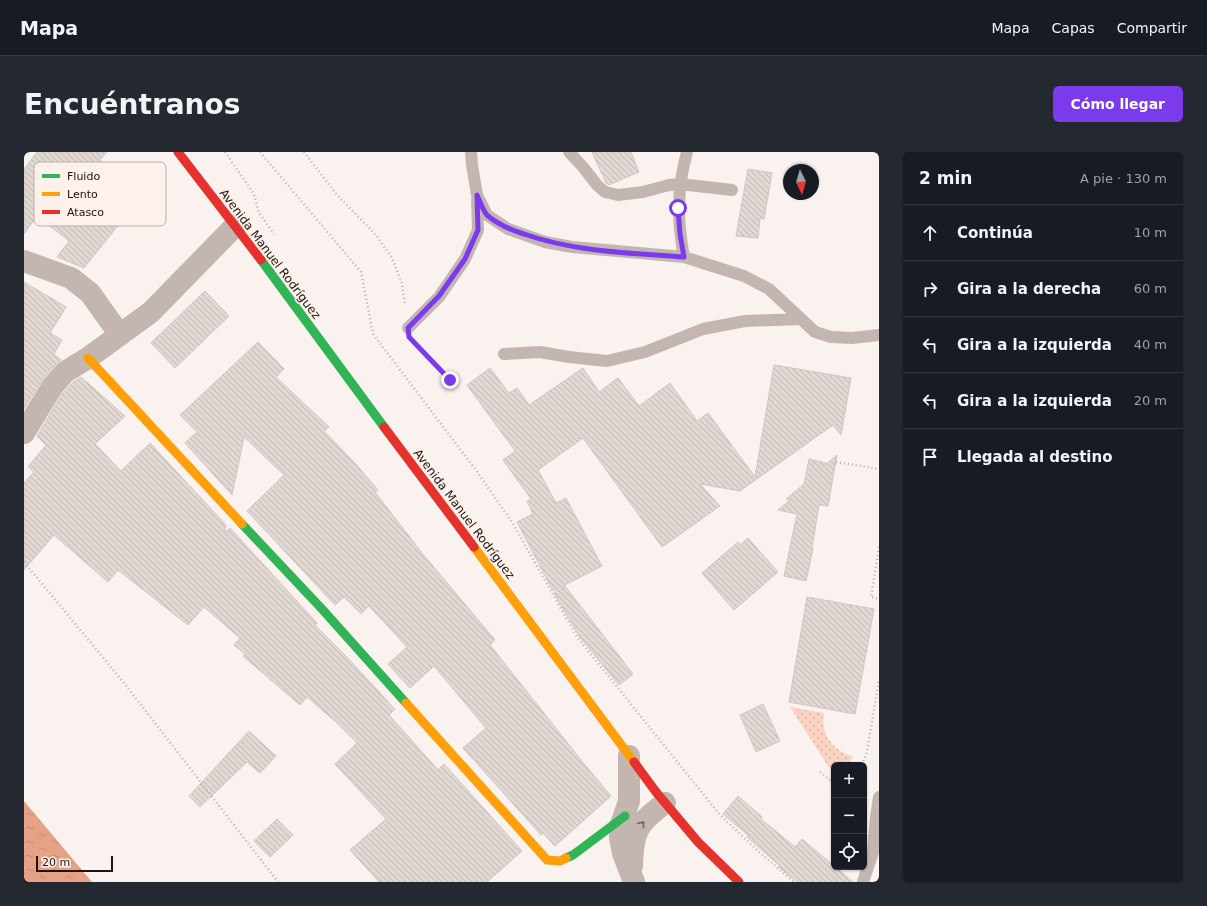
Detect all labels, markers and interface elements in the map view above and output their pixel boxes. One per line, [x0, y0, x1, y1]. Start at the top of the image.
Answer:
text: Mapa [20, 17, 78, 39]
text: Mapa [991, 20, 1030, 36]
text: Capas [1052, 20, 1095, 36]
text: Compartir [1117, 20, 1187, 36]
button: Cómo llegar [1053, 86, 1183, 122]
text: Encuéntranos [24, 88, 240, 121]
legend [34, 162, 166, 226]
north arrow [783, 164, 819, 200]
text: 2 min [919, 168, 972, 188]
text: Fluido [67, 170, 100, 183]
text: A pie · 130 m [1080, 171, 1167, 186]
street label: Avenida Manuel Rodríguez [217, 186, 323, 322]
text: Lento [67, 188, 98, 201]
route start [669, 199, 687, 217]
text: Atasco [67, 206, 104, 219]
icon: ahead [919, 222, 941, 244]
text: Continúa [957, 224, 1033, 242]
text: 10 m [1134, 225, 1167, 240]
icon: right [919, 278, 941, 300]
text: Gira a la derecha [957, 280, 1101, 298]
text: 60 m [1134, 281, 1167, 296]
icon: left [919, 334, 941, 356]
text: Gira a la izquierda [957, 336, 1112, 354]
text: 40 m [1134, 337, 1167, 352]
route end [441, 371, 459, 389]
icon: left [919, 390, 941, 412]
text: Gira a la izquierda [957, 392, 1112, 410]
text: 20 m [1134, 393, 1167, 408]
street label: Avenida Manuel Rodríguez [411, 446, 517, 582]
icon: arrive [919, 446, 941, 468]
text: Llegada al destino [957, 448, 1112, 466]
map controls [831, 762, 867, 870]
button: + [831, 762, 867, 798]
button: − [831, 798, 867, 834]
one-way arrow [637, 821, 644, 829]
button: locate [831, 834, 867, 870]
scale bar [36, 854, 113, 873]
text: 20 m [42, 856, 70, 869]

